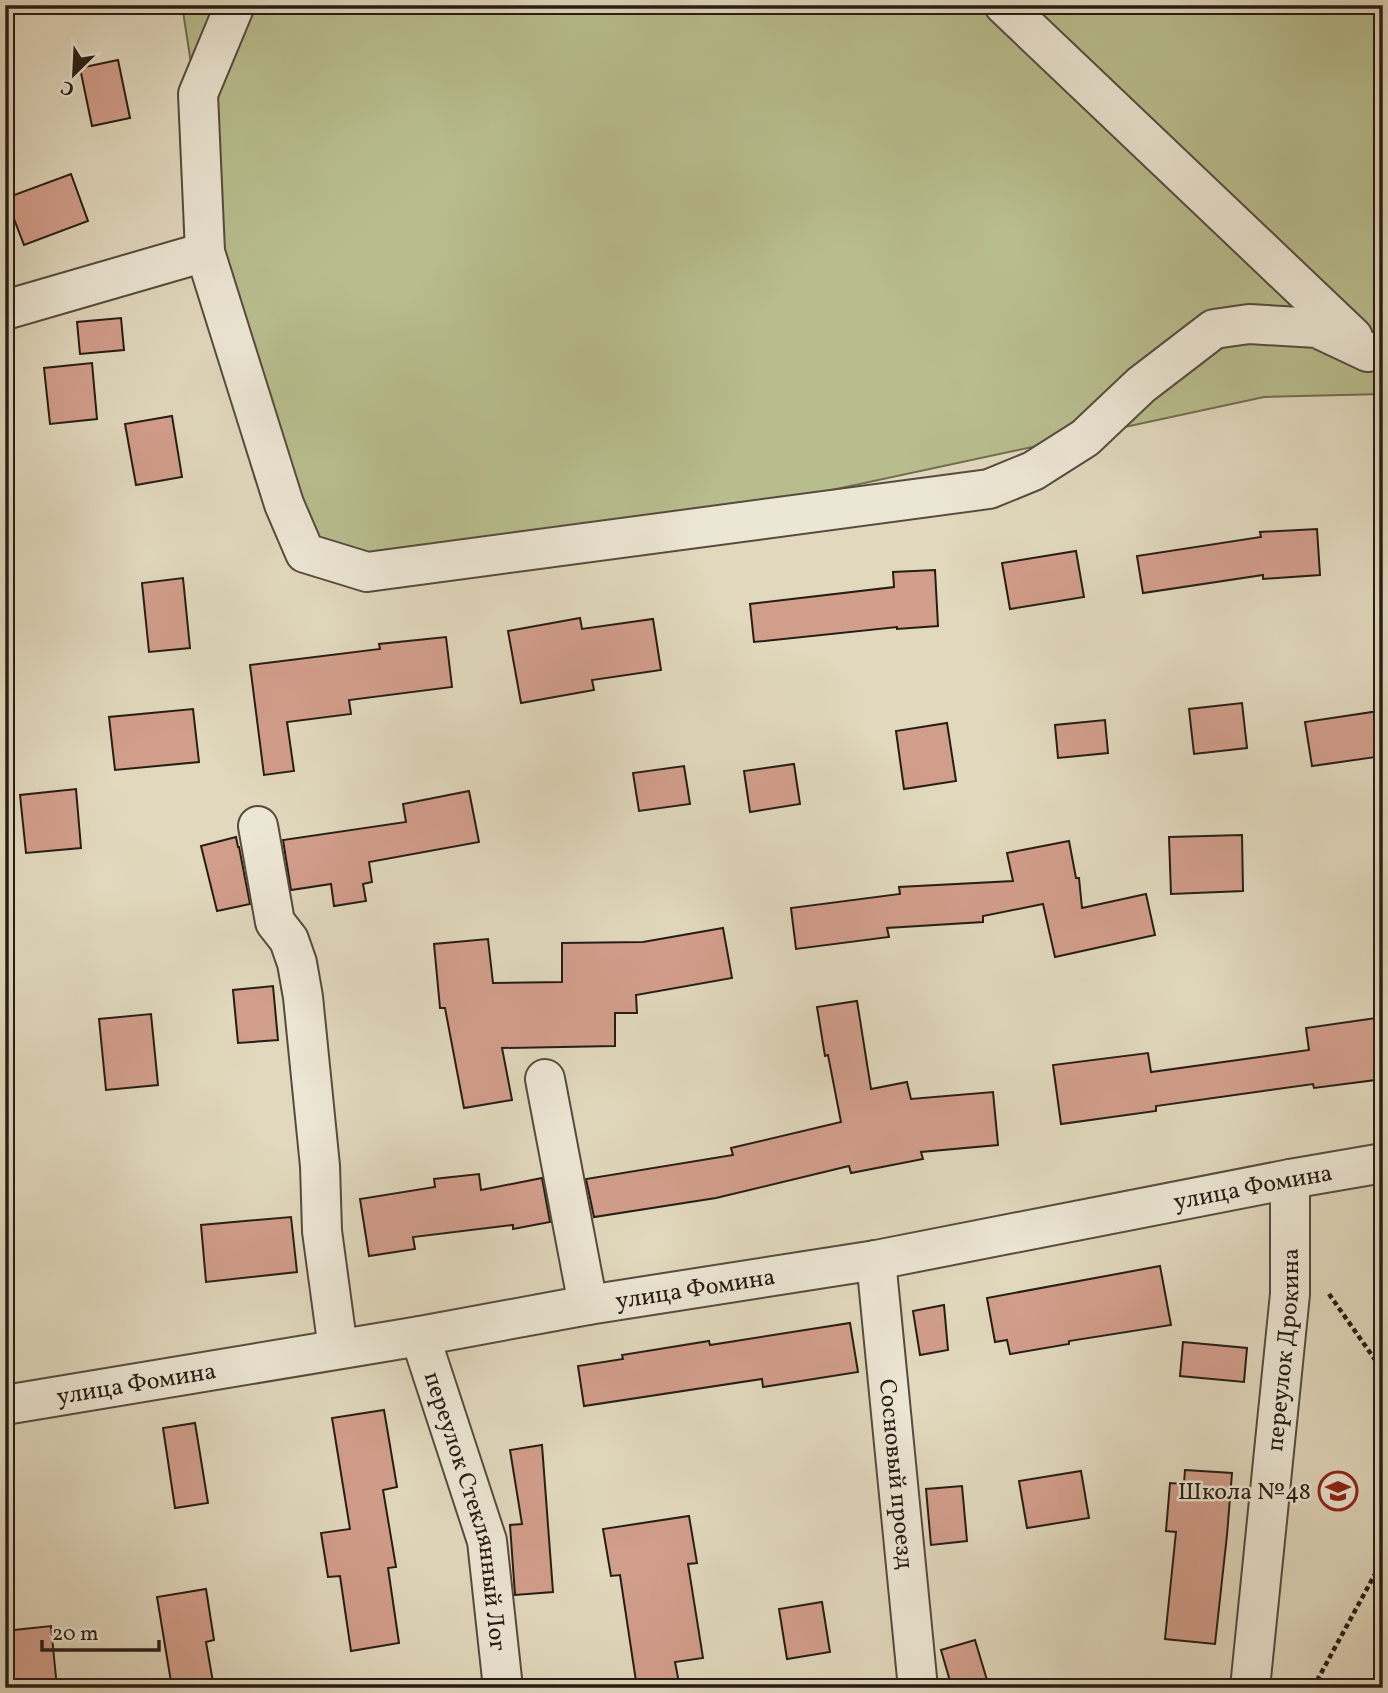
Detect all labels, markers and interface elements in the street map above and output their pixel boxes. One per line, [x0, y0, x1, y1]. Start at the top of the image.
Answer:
north arrow [38, 38, 108, 108]
text: С [57, 73, 79, 102]
street label: улица Фомина [1171, 1157, 1335, 1220]
street label: переулок Дрокина [1259, 1248, 1309, 1453]
street label: улица Фомина [613, 1261, 778, 1319]
street label: улица Фомина [54, 1355, 219, 1415]
street label: переулок Стеклянный Лог [414, 1368, 514, 1653]
street label: Сосновый проезд [869, 1377, 921, 1571]
school or university icon: Школа №48 [1317, 1470, 1359, 1512]
place label: Школа №48 [1178, 1476, 1311, 1510]
scale bar [42, 1609, 159, 1653]
text: 20 m [52, 1620, 98, 1649]

